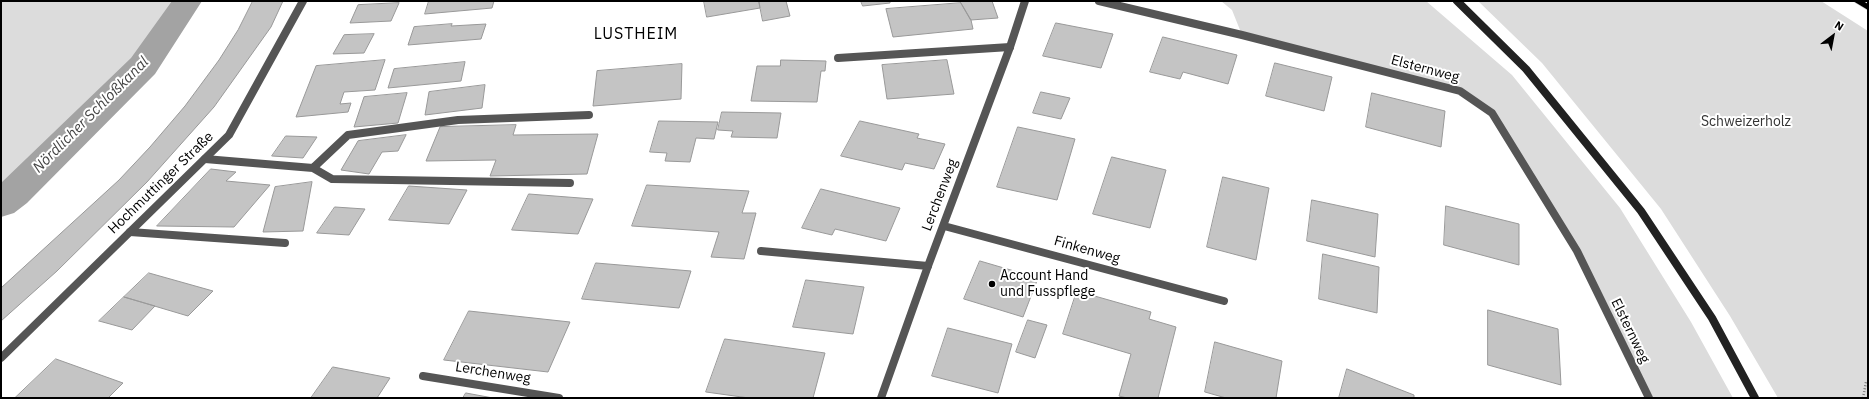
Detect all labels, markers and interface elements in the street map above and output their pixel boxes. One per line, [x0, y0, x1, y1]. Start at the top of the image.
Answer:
north arrow [1813, 16, 1853, 56]
text: N [1832, 18, 1846, 34]
district label: LUSTHEIM [594, 24, 678, 44]
street label: Elsternweg [1389, 52, 1461, 86]
water label: Nördlicher Schloßkanal [29, 53, 153, 177]
park label: Schweizerholz [1701, 114, 1791, 130]
street label: Hochmuttinger Straße [105, 128, 217, 238]
street label: Lerchenweg [919, 157, 961, 233]
street label: Finkenweg [1052, 233, 1122, 267]
place label: Account Hand und Fusspflege [1000, 268, 1095, 300]
marker: Account Hand und Fusspflege [987, 279, 997, 289]
street label: Elsternweg [1607, 296, 1653, 366]
street label: Lerchenweg [454, 359, 532, 387]

